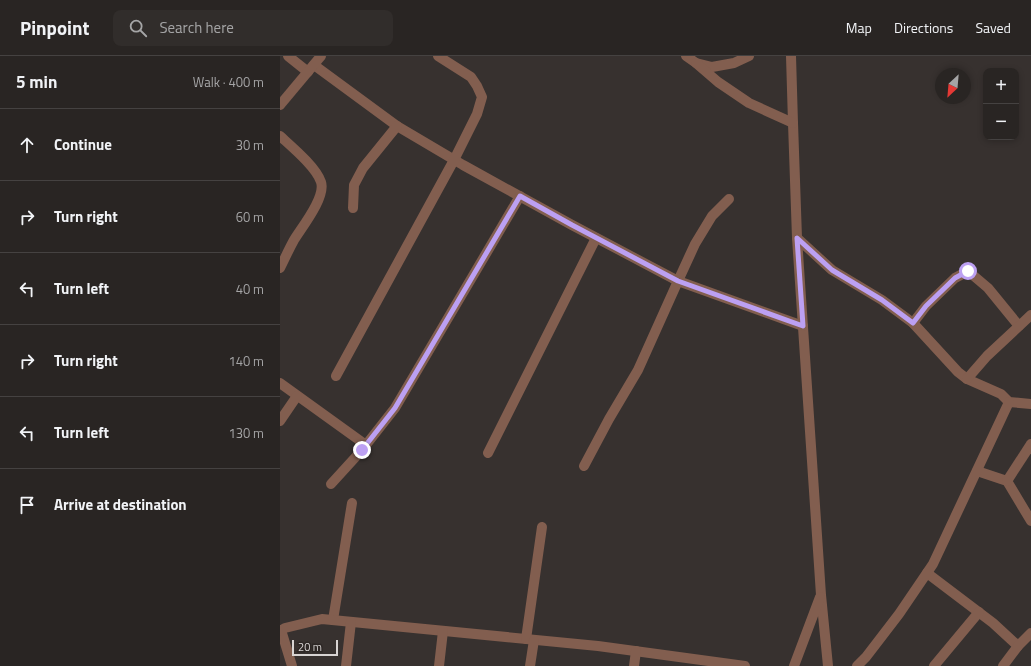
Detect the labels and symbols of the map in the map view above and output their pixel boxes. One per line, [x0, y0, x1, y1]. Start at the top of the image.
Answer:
north arrow [935, 68, 971, 104]
route start [959, 262, 977, 280]
route end [353, 441, 371, 459]
scale bar [292, 638, 338, 657]

